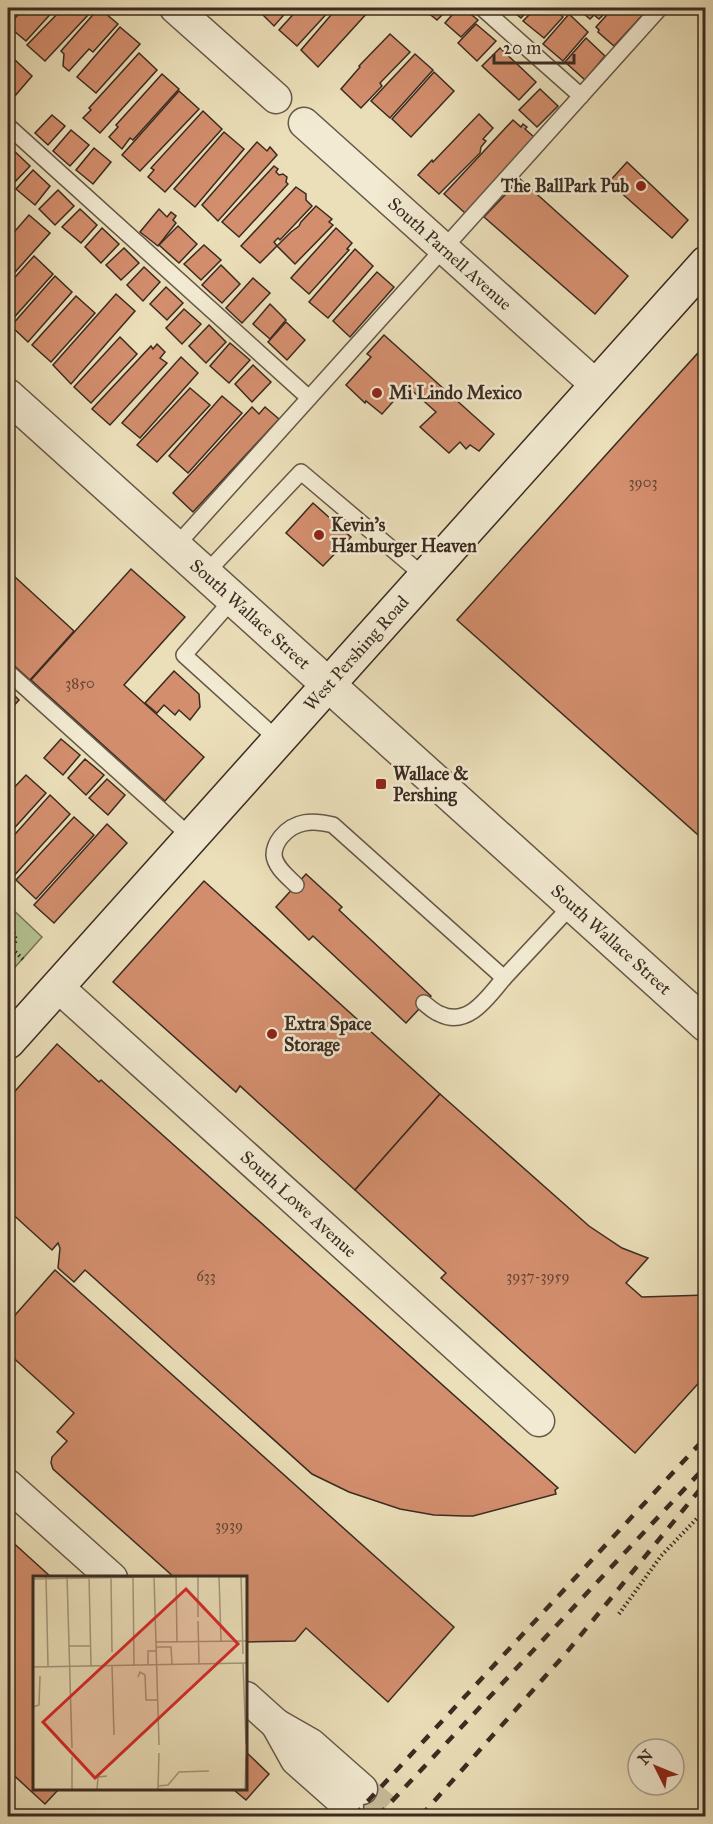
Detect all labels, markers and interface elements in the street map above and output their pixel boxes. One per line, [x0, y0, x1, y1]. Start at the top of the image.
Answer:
scale bar [494, 27, 574, 65]
text: 20 m [503, 37, 541, 59]
place label: The BallPark Pub [500, 175, 629, 197]
marker: The BallPark Pub [634, 179, 648, 193]
street label: South Parnell Avenue [383, 193, 516, 315]
place label: Mi Lindo Mexico [389, 382, 522, 404]
marker: Mi Lindo Mexico [370, 386, 384, 400]
house number: 3903 [629, 473, 657, 491]
place label: Kevin's Hamburger Heaven [331, 514, 477, 558]
marker: Kevin's Hamburger Heaven [312, 528, 326, 542]
street label: South Wallace Street [185, 554, 315, 674]
street label: West Pershing Road [299, 591, 414, 715]
house number: 3850 [65, 674, 95, 692]
place label: Wallace & Pershing [393, 763, 468, 807]
marker: Wallace & Pershing [374, 777, 388, 791]
street label: South Wallace Street [547, 880, 676, 1000]
place label: Extra Space Storage [284, 1013, 372, 1057]
marker: Extra Space Storage [265, 1027, 279, 1041]
street label: South Lowe Avenue [236, 1146, 361, 1262]
house number: 633 [196, 1267, 216, 1285]
house number: 3937-3959 [506, 1267, 570, 1285]
house number: 3939 [215, 1516, 243, 1534]
inset map [33, 1576, 248, 1791]
north arrow [626, 1737, 686, 1797]
text: N [634, 1745, 657, 1769]

